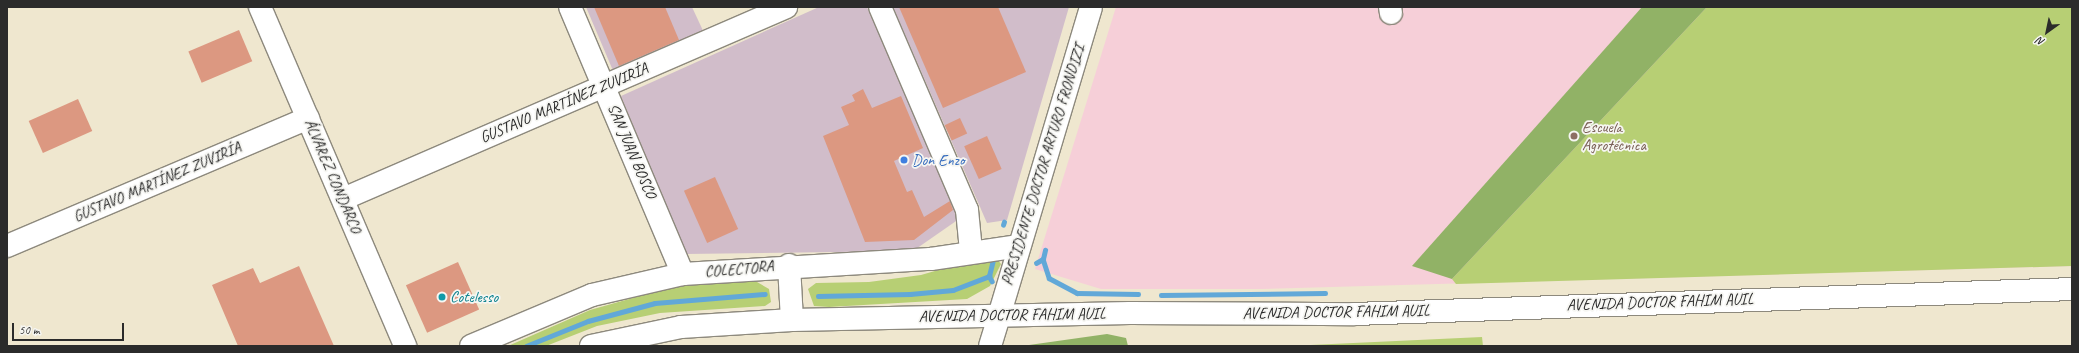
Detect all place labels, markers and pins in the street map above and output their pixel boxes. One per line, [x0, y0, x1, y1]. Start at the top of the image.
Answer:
place label: Escuela Agrotécnica [1582, 117, 1646, 155]
marker: Escuela Agrotécnica [1569, 131, 1579, 141]
place label: Don Enzo [912, 150, 964, 170]
marker: Don Enzo [899, 155, 909, 165]
place label: Cotelesso [450, 287, 498, 307]
marker: Cotelesso [437, 292, 447, 302]

